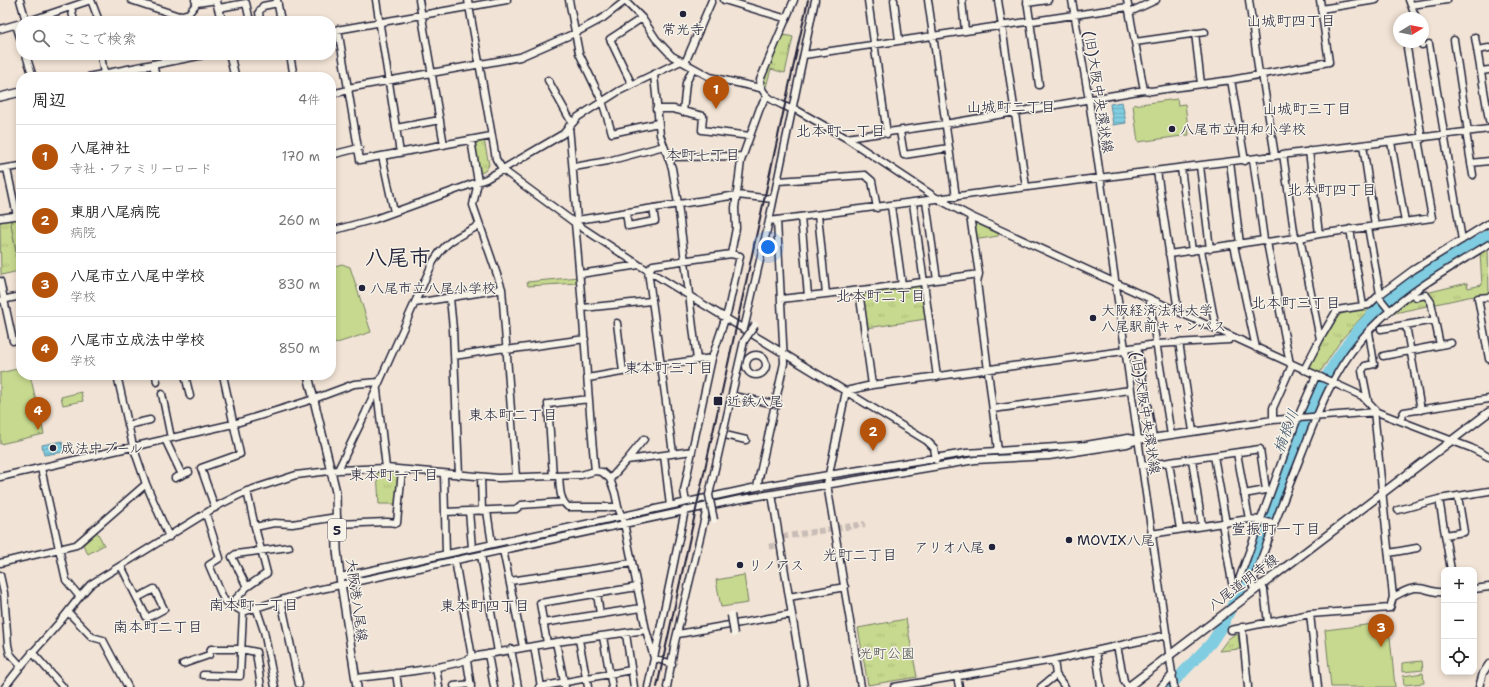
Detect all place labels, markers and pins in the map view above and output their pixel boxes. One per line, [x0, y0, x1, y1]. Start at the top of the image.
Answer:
marker: 常光寺 [678, 9, 688, 19]
place label: 常光寺 [662, 20, 704, 38]
pin: 1 [703, 76, 729, 109]
place label: 八尾市立用和小学校 [1180, 120, 1306, 138]
marker: 八尾市立用和小学校 [1167, 124, 1177, 134]
place label: 八尾市立八尾小学校 [370, 279, 496, 297]
marker: 八尾市立八尾小学校 [357, 283, 367, 293]
place label: 大阪経済法科大学 八尾駅前キャンパス [1101, 301, 1226, 335]
marker: 大阪経済法科大学 八尾駅前キャンパス [1088, 313, 1098, 323]
place label: 近鉄八尾 [727, 392, 783, 410]
marker: 近鉄八尾 [712, 395, 724, 407]
pin: 4 [25, 397, 51, 430]
pin: 2 [860, 418, 886, 451]
place label: 成法中プール [61, 439, 143, 457]
marker: 成法中プール [48, 443, 58, 453]
place label: MOVIX八尾 [1077, 531, 1155, 549]
marker: MOVIX八尾 [1064, 535, 1074, 545]
place label: アリオ八尾 [914, 538, 984, 556]
marker: アリオ八尾 [987, 542, 997, 552]
place label: リノアス [748, 556, 804, 574]
marker: リノアス [735, 560, 745, 570]
pin: 3 [1368, 614, 1394, 647]

